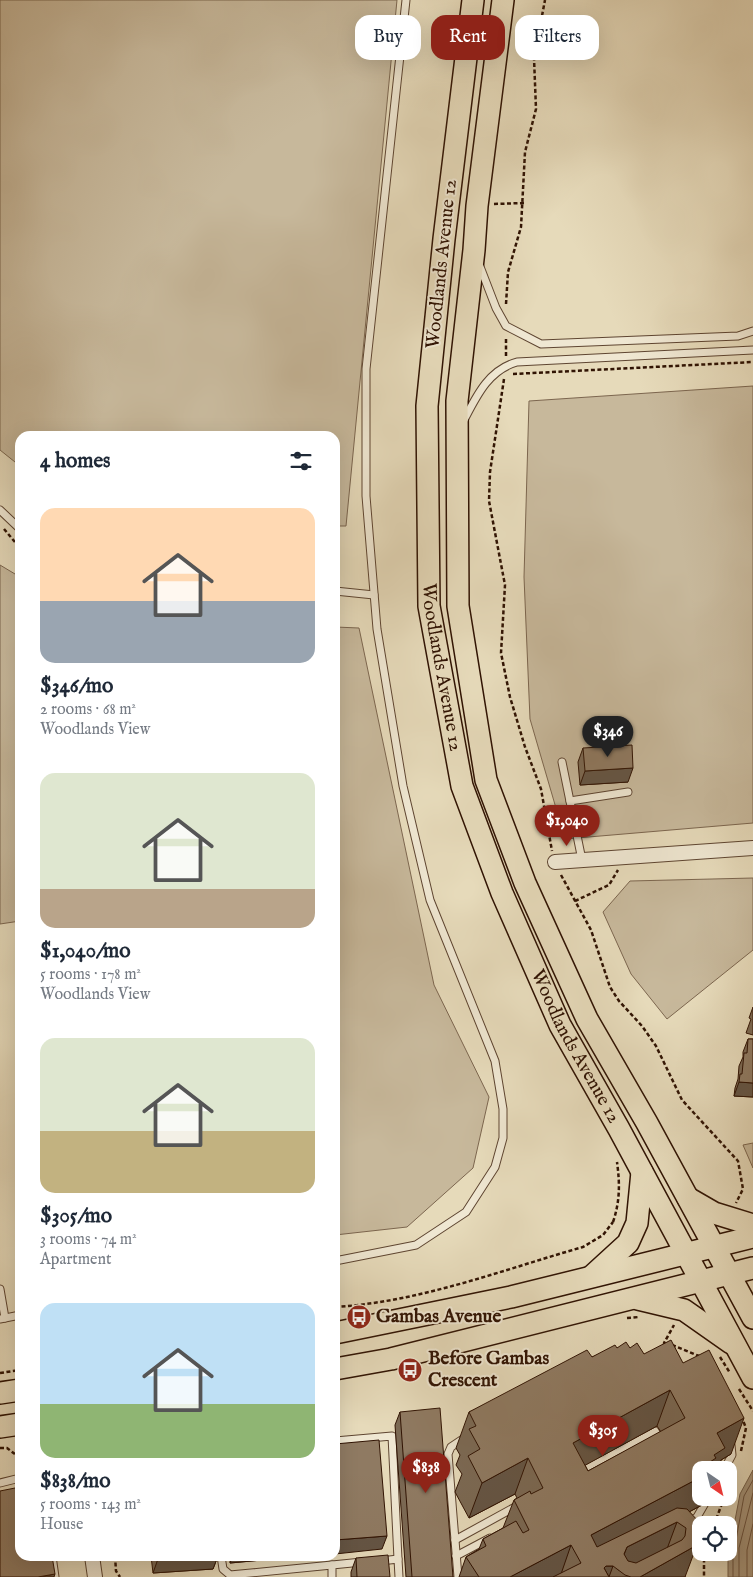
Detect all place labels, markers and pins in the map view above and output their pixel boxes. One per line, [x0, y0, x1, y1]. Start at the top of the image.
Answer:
pin: $346 [578, 716, 638, 758]
pin: $1,040 [526, 804, 608, 847]
bus stop icon: Gambas Avenue [346, 1304, 372, 1330]
place label: Gambas Avenue [376, 1305, 501, 1329]
place label: Before Gambas Crescent [428, 1347, 549, 1393]
bus stop icon: Before Gambas Crescent [397, 1357, 423, 1383]
pin: $305 [573, 1414, 633, 1457]
pin: $838 [396, 1452, 456, 1494]

